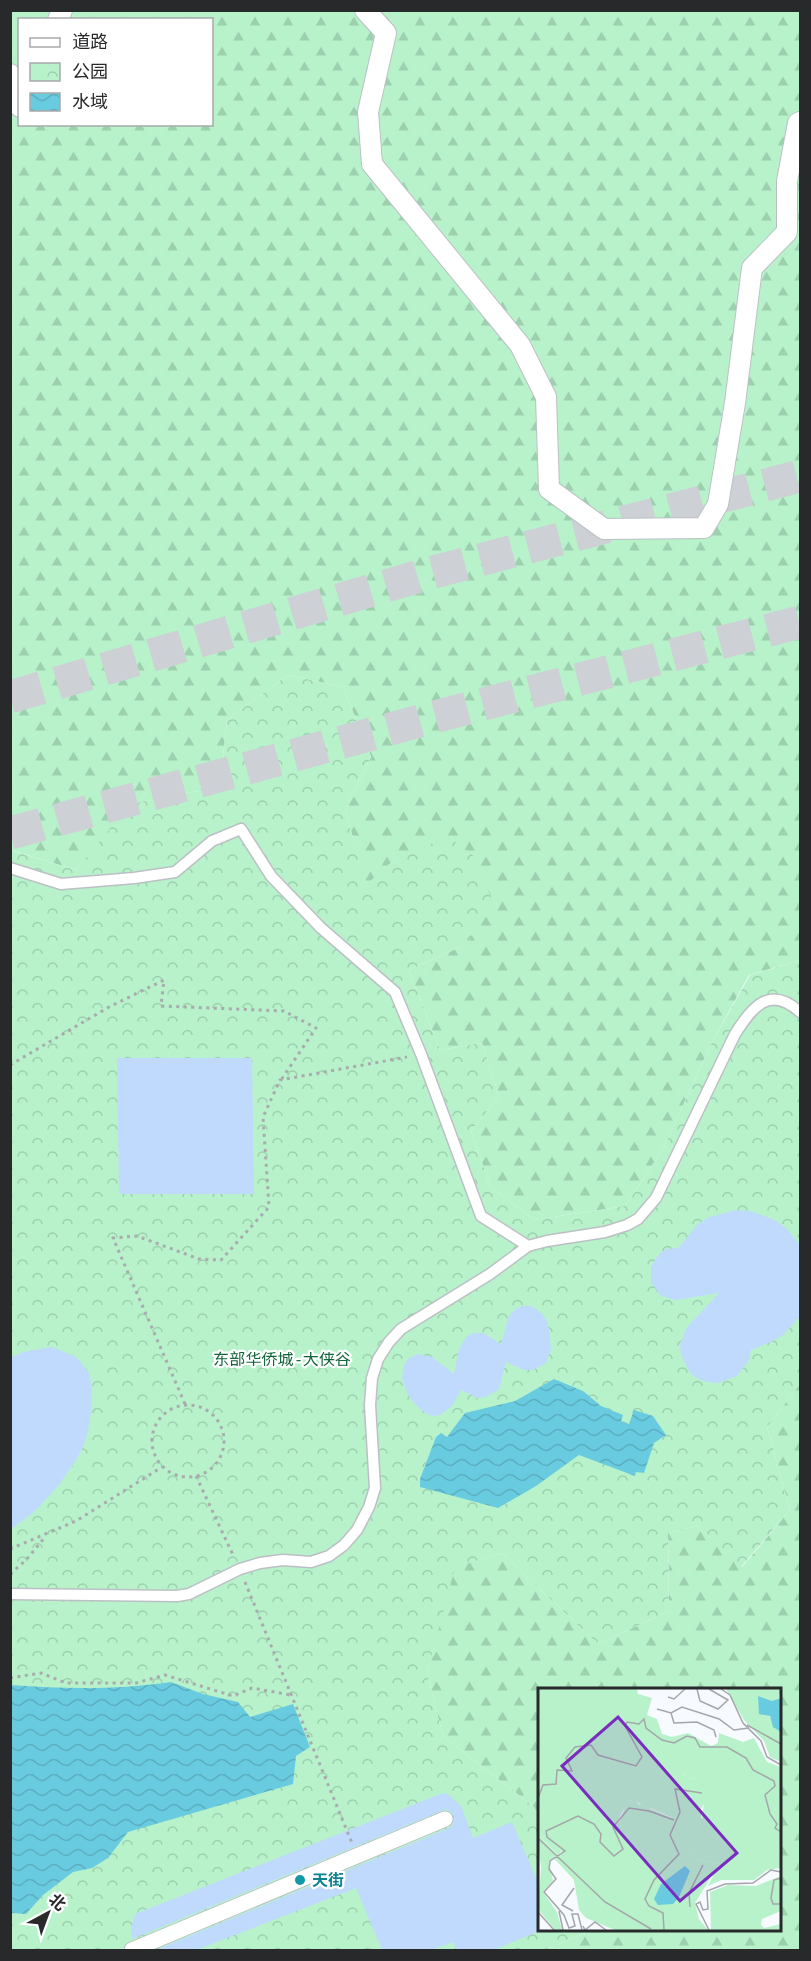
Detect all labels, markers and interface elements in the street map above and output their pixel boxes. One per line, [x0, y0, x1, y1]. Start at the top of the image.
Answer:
legend [18, 18, 213, 126]
text: 道路 [72, 31, 108, 52]
text: 公园 [72, 61, 108, 82]
text: 水域 [72, 91, 108, 112]
park label: 东部华侨城 - 大侠谷 [213, 1350, 351, 1369]
inset map [538, 1688, 781, 1931]
place label: 天街 [312, 1871, 344, 1890]
marker: 天街 [293, 1873, 307, 1887]
north arrow [18, 1883, 78, 1943]
text: 北 [45, 1890, 70, 1914]

